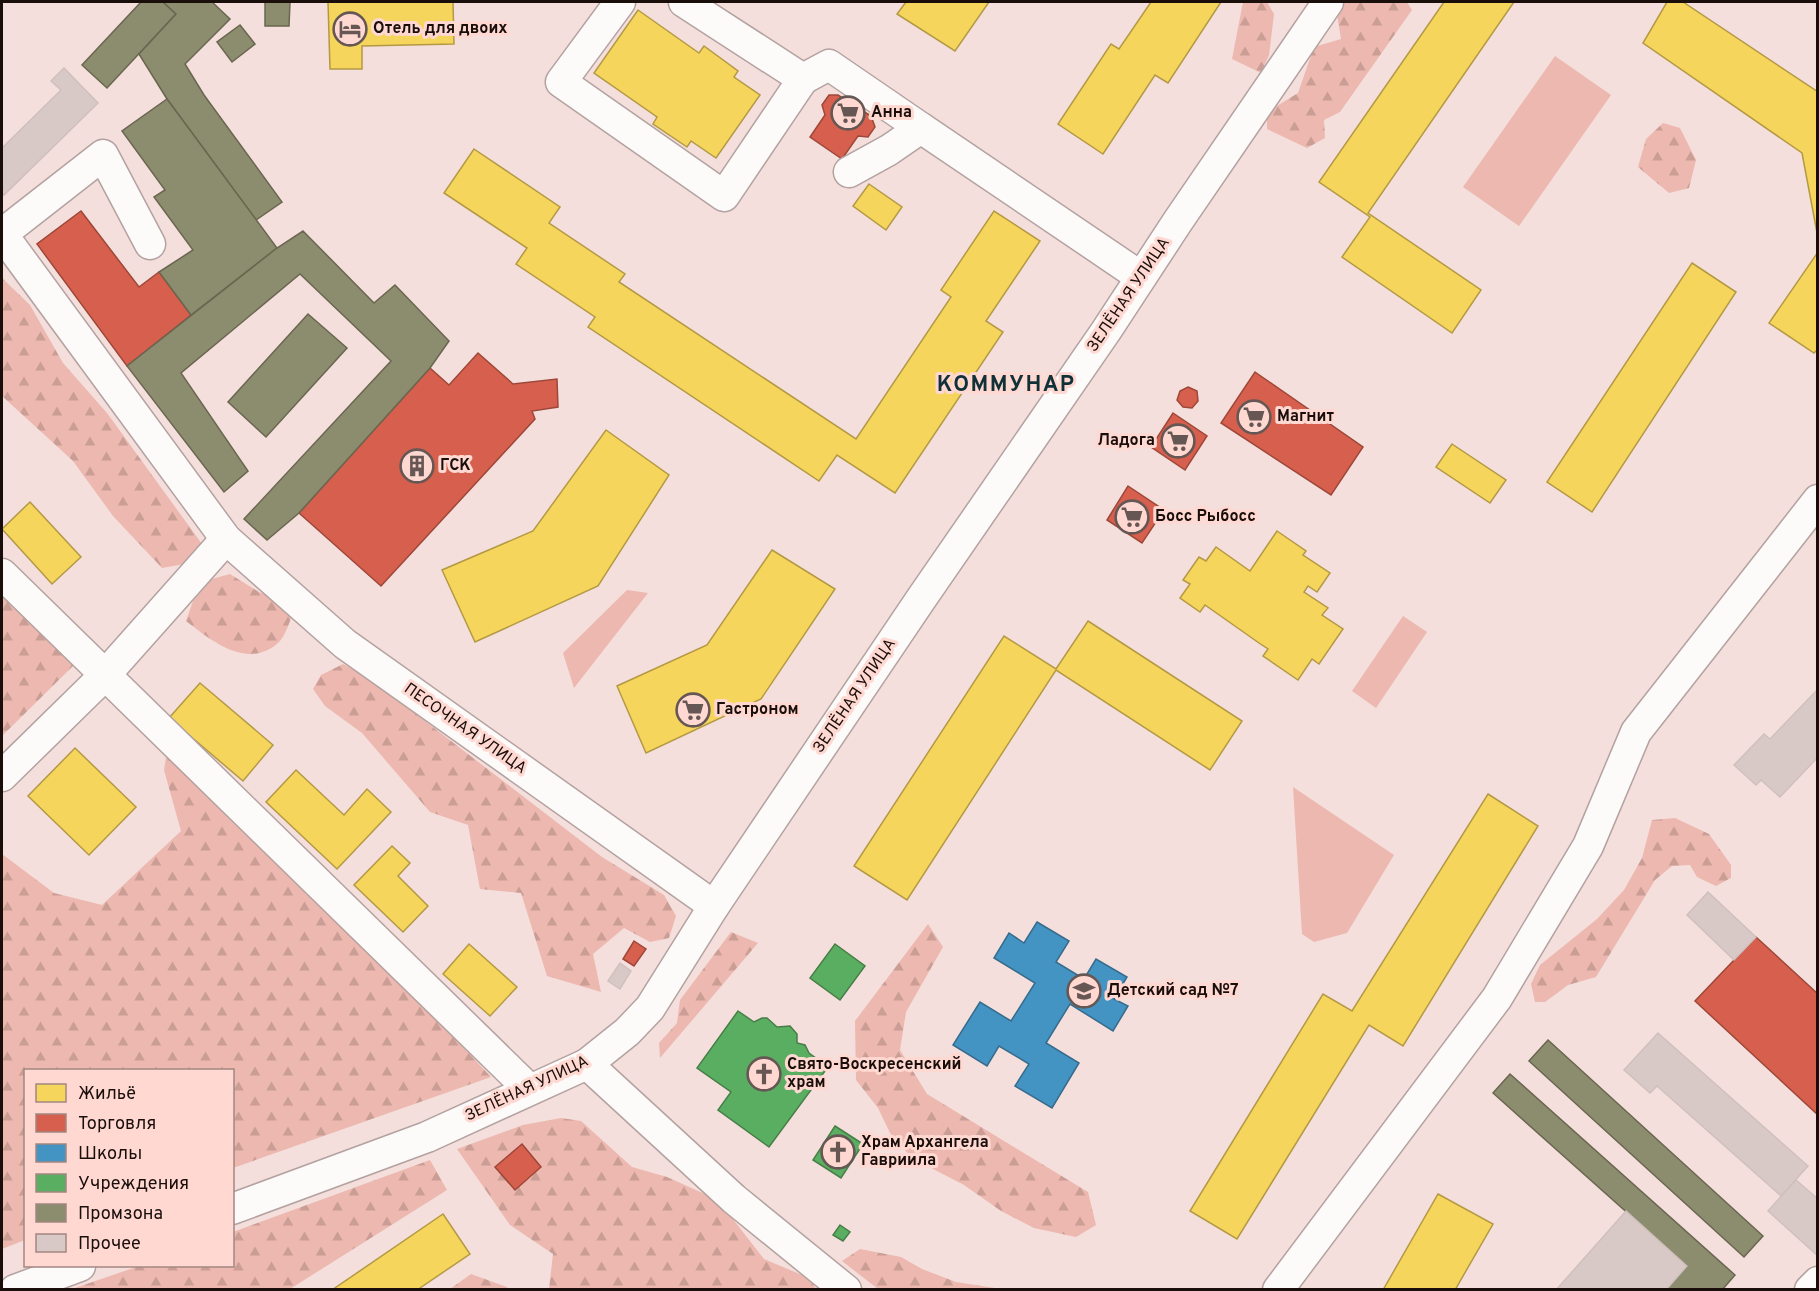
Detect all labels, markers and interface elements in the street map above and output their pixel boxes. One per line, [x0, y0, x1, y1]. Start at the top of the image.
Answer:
hotel icon: Отель для двоих [332, 11, 368, 47]
place label: Отель для двоих [373, 19, 508, 39]
supermarket icon: Анна [830, 95, 866, 131]
place label: Анна [871, 103, 912, 123]
street label: ЗЕЛЁНАЯ УЛИЦА [1082, 233, 1175, 356]
district label: КОММУНАР [937, 372, 1075, 399]
supermarket icon: Магнит [1236, 399, 1272, 435]
place label: Магнит [1277, 407, 1334, 427]
supermarket icon: Ладога [1160, 423, 1196, 459]
place label: Ладога [1097, 431, 1155, 451]
building icon: ГСК [399, 448, 435, 484]
place label: ГСК [440, 456, 471, 476]
supermarket icon: Босс Рыбосс [1114, 499, 1150, 535]
place label: Босс Рыбосс [1155, 507, 1256, 527]
street label: ЗЕЛЁНАЯ УЛИЦА [808, 634, 901, 757]
street label: ПЕСОЧНАЯ УЛИЦА [400, 679, 530, 779]
supermarket icon: Гастроном [675, 692, 711, 728]
place label: Гастроном [716, 700, 799, 720]
school or university icon: Детский сад №7 [1066, 973, 1102, 1009]
place label: Детский сад №7 [1107, 981, 1239, 1001]
street label: ЗЕЛЁНАЯ УЛИЦА [461, 1050, 592, 1126]
place label: Свято-Воскресенский храм [787, 1055, 962, 1093]
church icon: Свято-Воскресенский храм [746, 1056, 782, 1092]
legend [24, 1069, 234, 1267]
text: Жильё [78, 1083, 136, 1106]
text: Торговля [78, 1113, 156, 1136]
place label: Храм Архангела Гавриила [861, 1133, 989, 1171]
church icon: Храм Архангела Гавриила [820, 1134, 856, 1170]
text: Школы [78, 1143, 142, 1166]
text: Учреждения [78, 1173, 189, 1196]
text: Промзона [78, 1203, 163, 1226]
text: Прочее [78, 1233, 141, 1256]

